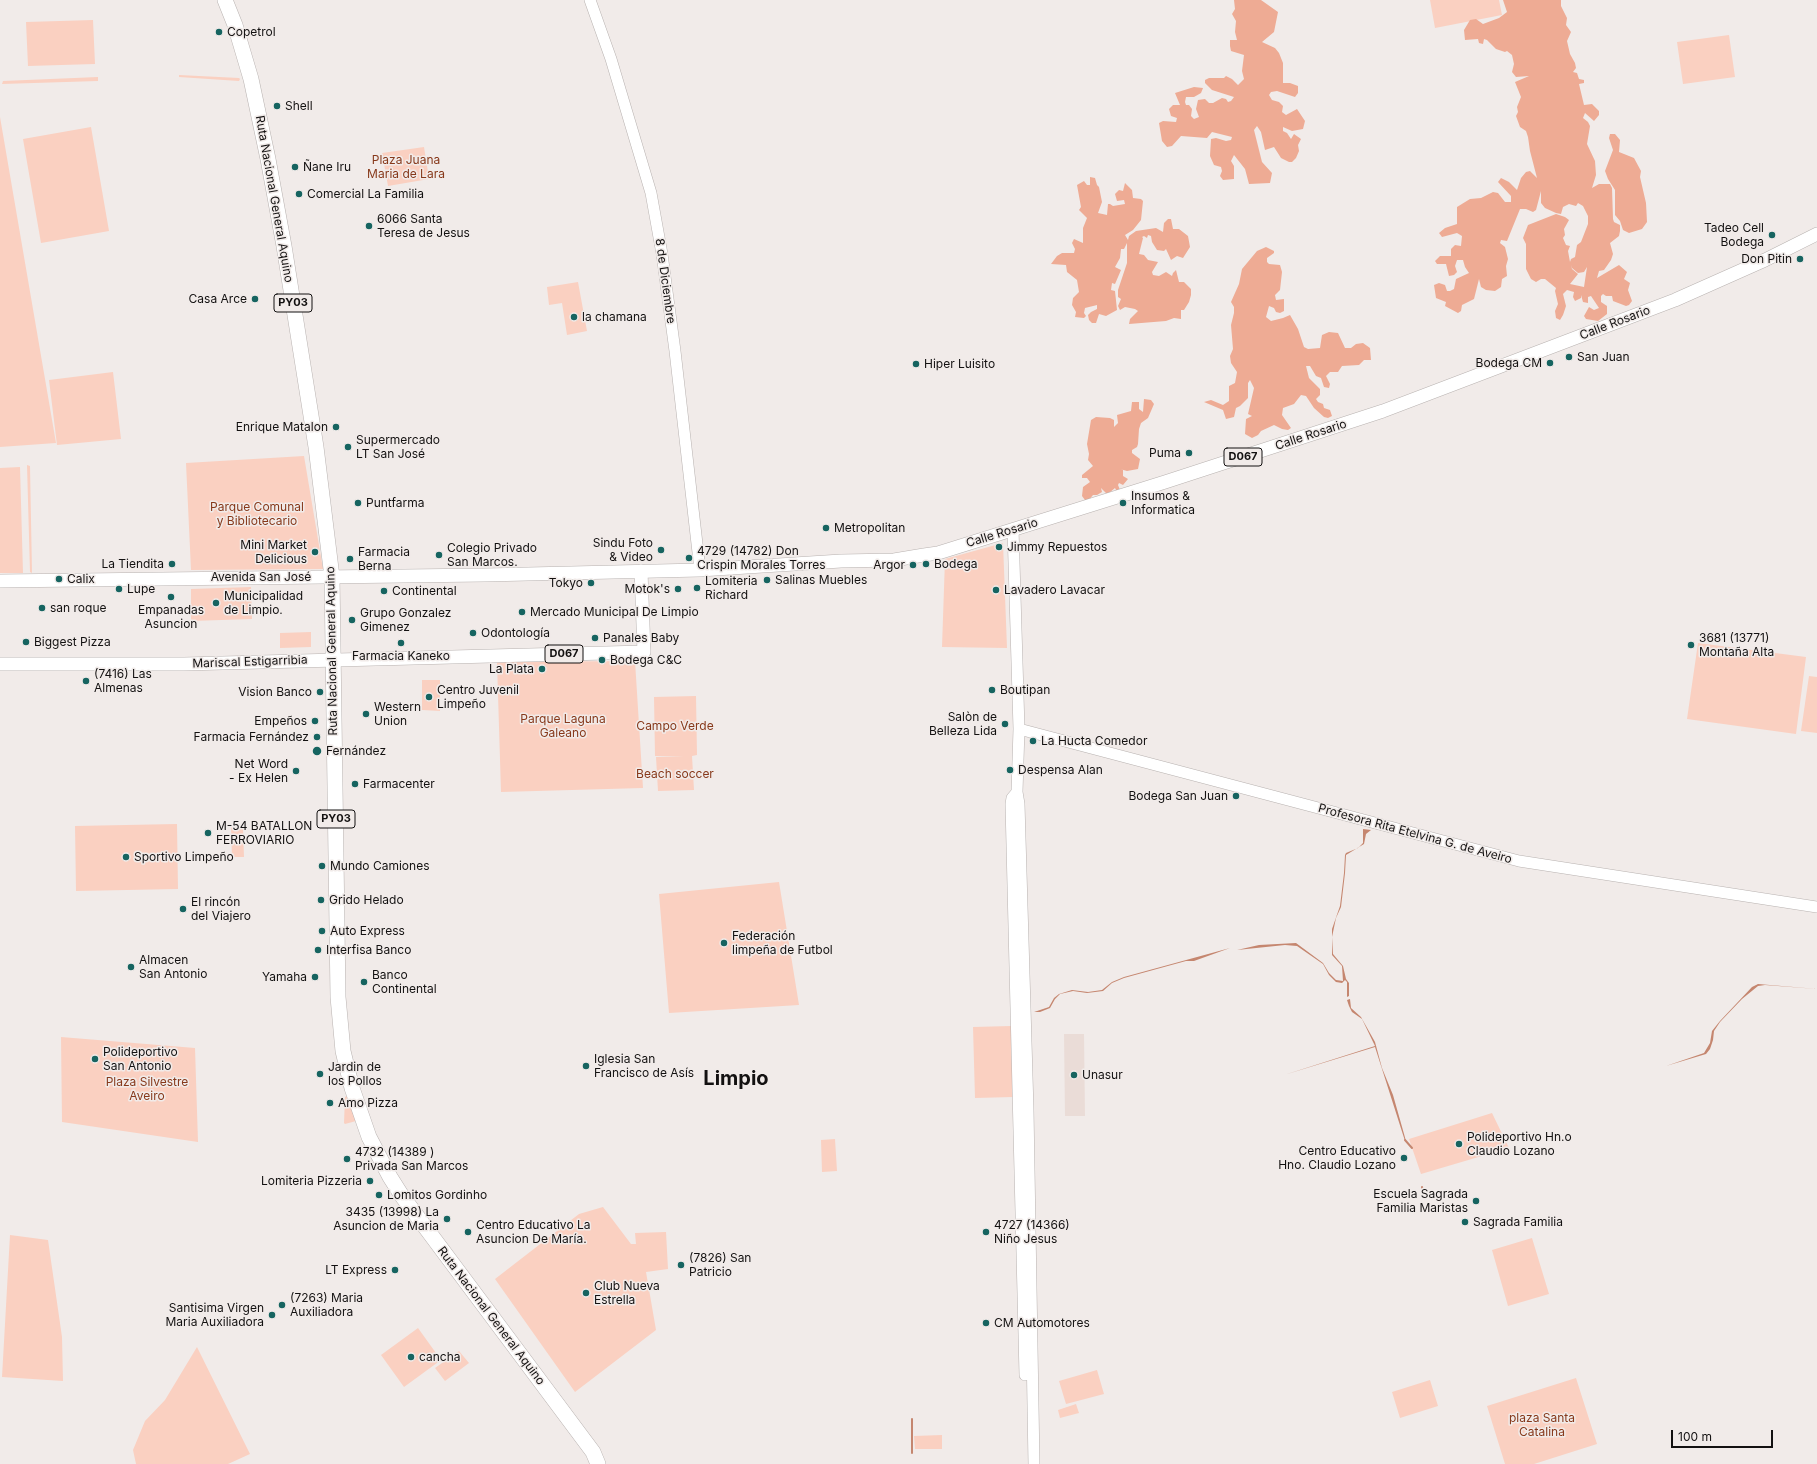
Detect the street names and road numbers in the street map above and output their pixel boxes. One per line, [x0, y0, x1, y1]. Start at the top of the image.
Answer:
street label: Ruta Nacional General Aquino [252, 114, 296, 284]
street label: 8 de Diciembre [652, 237, 678, 325]
road number: PY03 [274, 294, 312, 312]
street label: Calle Rosario [1578, 303, 1652, 343]
street label: Calle Rosario [1273, 417, 1349, 453]
road number: D067 [1224, 448, 1262, 466]
street label: Calle Rosario [964, 515, 1040, 551]
street label: Ruta Nacional General Aquino [323, 566, 341, 736]
street label: Avenida San José [211, 570, 311, 584]
road number: D067 [545, 645, 583, 663]
street label: Mariscal Estigarribia [192, 653, 308, 671]
street label: Profesora Rita Etelvina G. de Aveiro [1317, 801, 1513, 867]
road number: PY03 [317, 810, 355, 828]
street label: Ruta Nacional General Aquino [434, 1244, 548, 1388]

